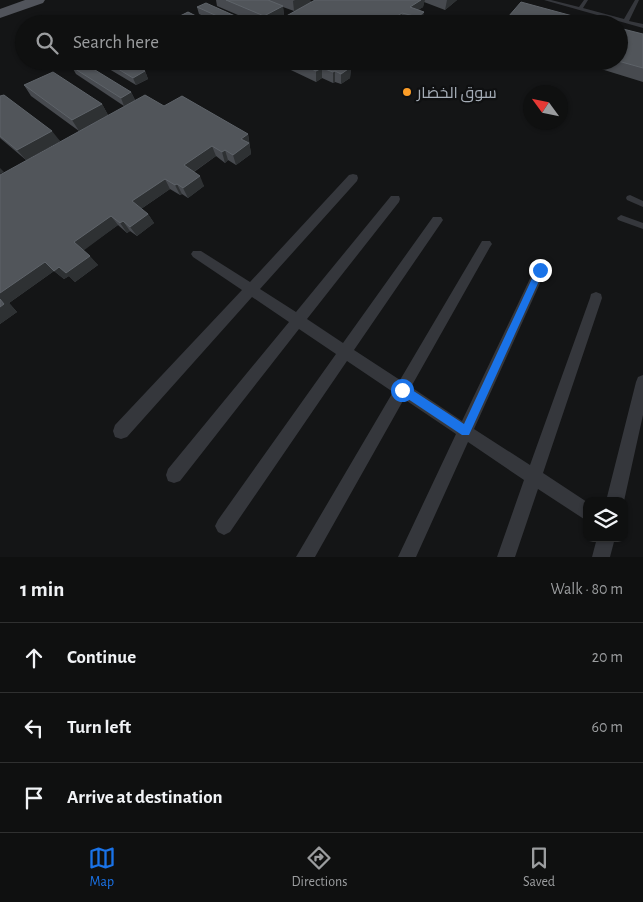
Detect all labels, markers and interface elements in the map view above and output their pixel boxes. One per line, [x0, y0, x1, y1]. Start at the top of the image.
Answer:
search box [15, 15, 628, 70]
icon: search [33, 29, 61, 57]
text: Search here [73, 33, 159, 52]
place label: سوق الخضار [416, 85, 497, 103]
north arrow [523, 85, 568, 130]
marker: سوق الخضار [401, 86, 413, 98]
route end [529, 259, 552, 282]
route start [391, 379, 414, 402]
map controls [583, 497, 628, 542]
button: layers [583, 497, 628, 542]
text: 1 min [20, 579, 64, 600]
text: Walk · 80 m [551, 581, 623, 597]
icon: ahead [20, 644, 48, 672]
text: Continue [67, 648, 136, 667]
text: 20 m [592, 649, 623, 665]
icon: left [20, 714, 48, 742]
text: Turn left [67, 718, 131, 737]
text: 60 m [592, 719, 623, 735]
icon: arrive [20, 784, 48, 812]
text: Arrive at destination [67, 788, 223, 807]
tab: Map [88, 844, 116, 891]
tab: Directions [292, 844, 347, 891]
tab: Saved [523, 844, 555, 891]

